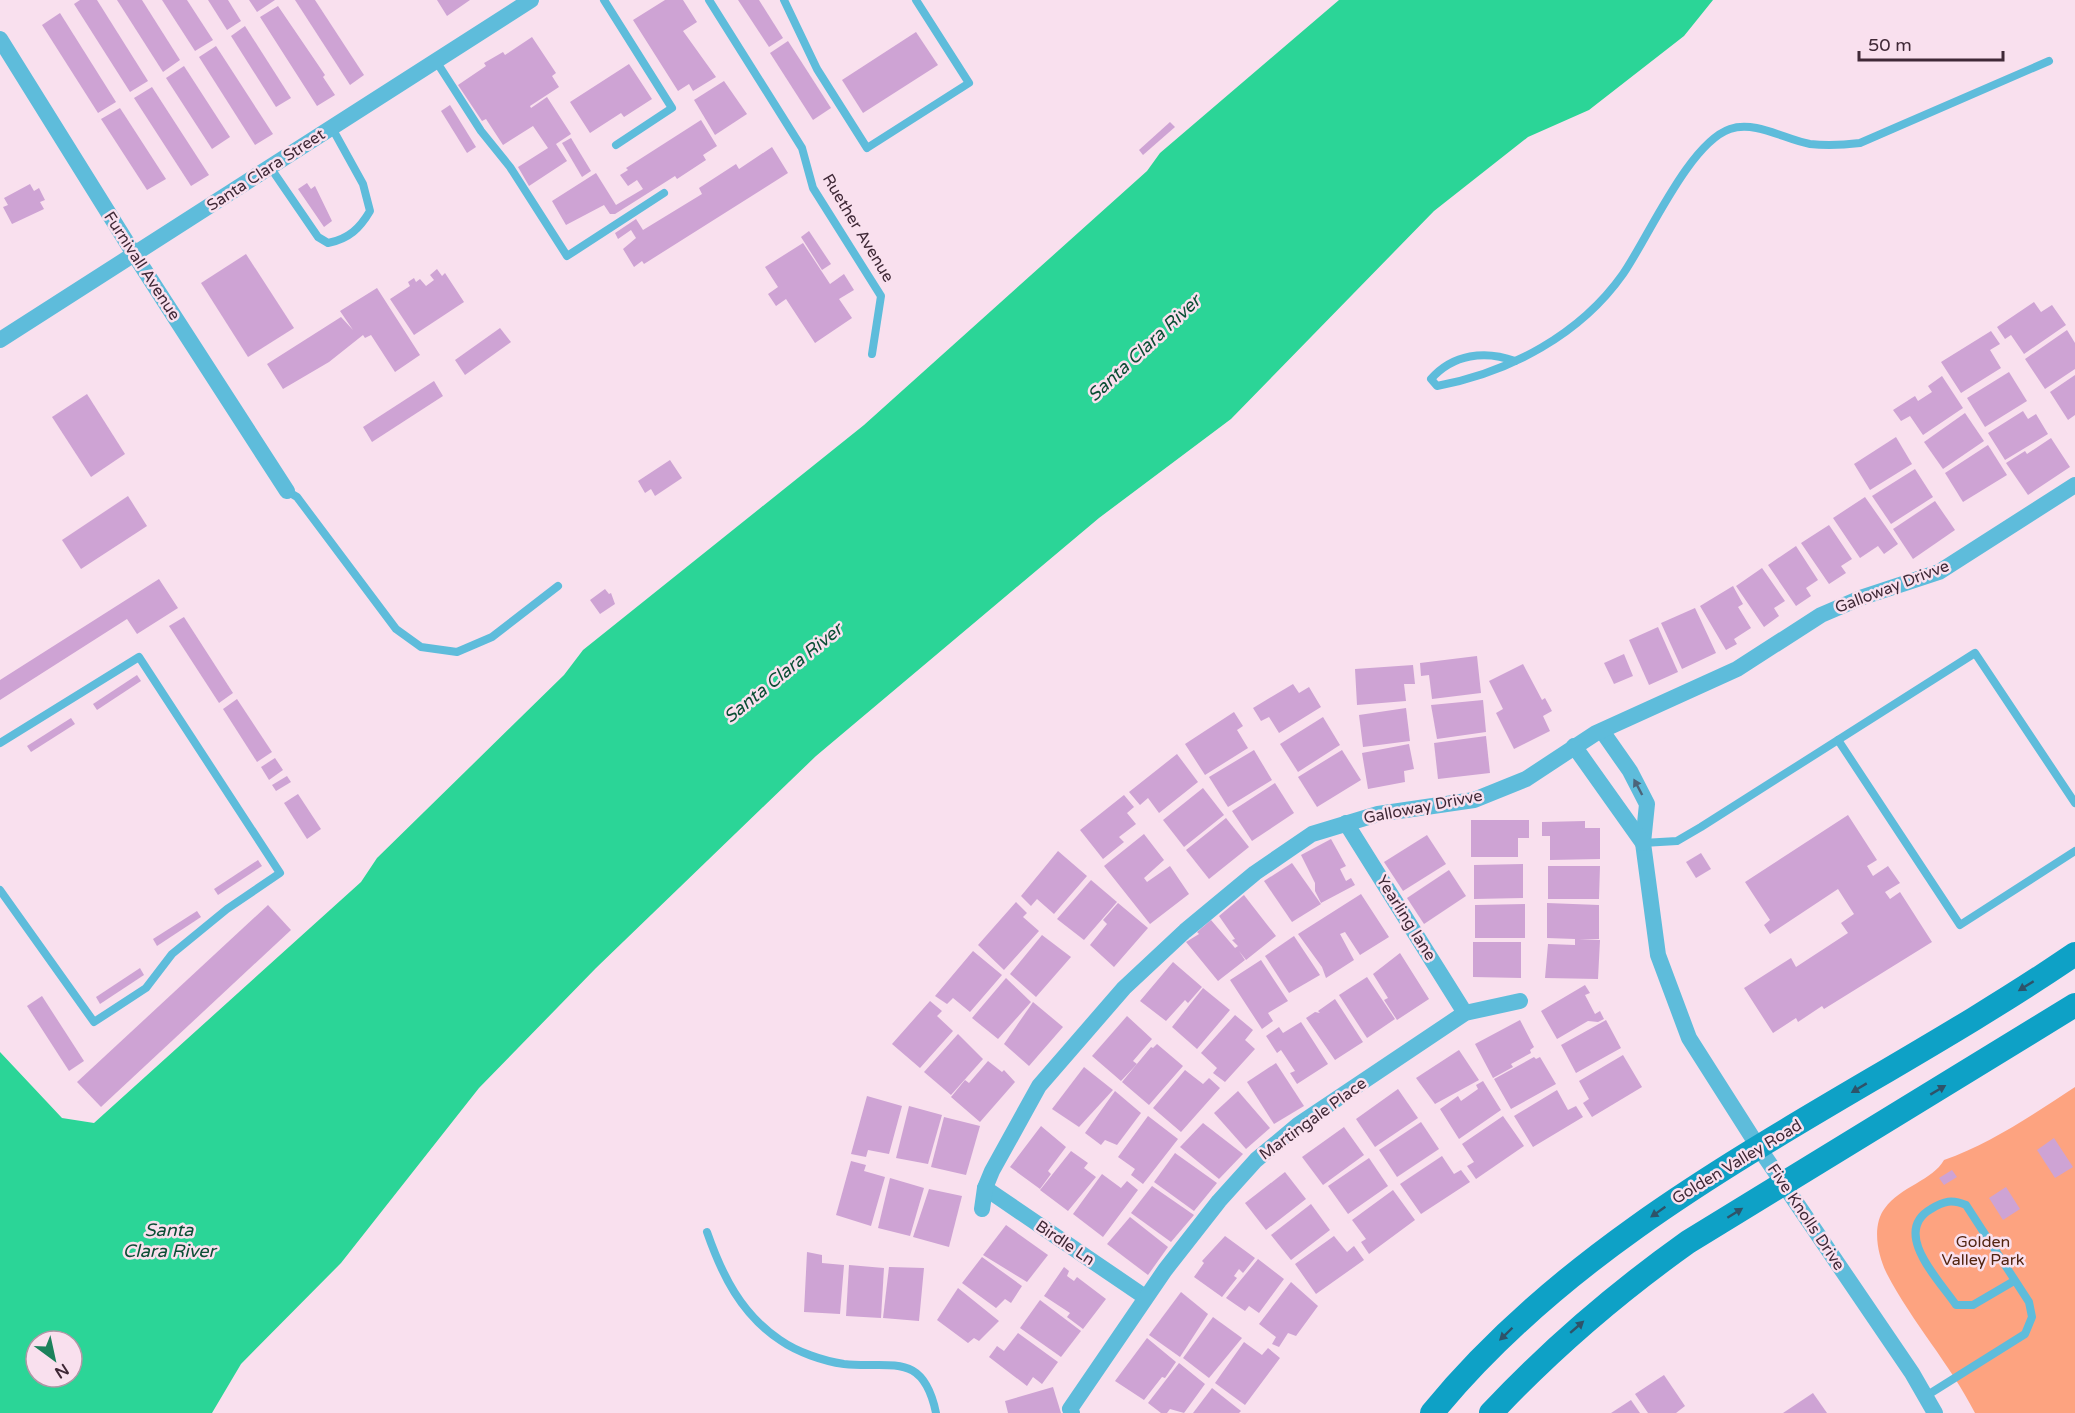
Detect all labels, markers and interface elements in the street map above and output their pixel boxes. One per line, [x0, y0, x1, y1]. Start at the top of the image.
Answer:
scale bar [1859, 24, 2003, 62]
text: 50 m [1868, 34, 1912, 56]
street label: Santa Clara Street [203, 124, 329, 216]
street label: Ruether Avenue [818, 170, 898, 286]
street label: Furnivall Avenue [99, 208, 185, 324]
water label: Santa Clara River [1083, 289, 1207, 406]
street label: Galloway Drivve [1832, 556, 1952, 618]
water label: Santa Clara River [719, 617, 848, 728]
one-way arrow [1633, 778, 1643, 795]
street label: Galloway Drivve [1362, 786, 1484, 828]
street label: Yearling lane [1372, 872, 1440, 964]
one-way arrow [2018, 980, 2034, 991]
street label: Martingale Place [1255, 1073, 1371, 1165]
one-way arrow [1851, 1082, 1867, 1093]
one-way arrow [1930, 1085, 1946, 1096]
street label: Golden Valley Road [1668, 1115, 1806, 1209]
street label: Five Knolls Drive [1763, 1160, 1849, 1274]
one-way arrow [1650, 1206, 1666, 1218]
one-way arrow [1727, 1207, 1743, 1218]
street label: Birdle Ln [1032, 1216, 1098, 1270]
water label: Santa Clara River [123, 1219, 217, 1262]
park label: Golden Valley Park [1941, 1232, 2025, 1270]
one-way arrow [1570, 1321, 1585, 1334]
one-way arrow [1499, 1327, 1514, 1340]
north arrow [24, 1329, 84, 1389]
text: N [51, 1359, 72, 1383]

